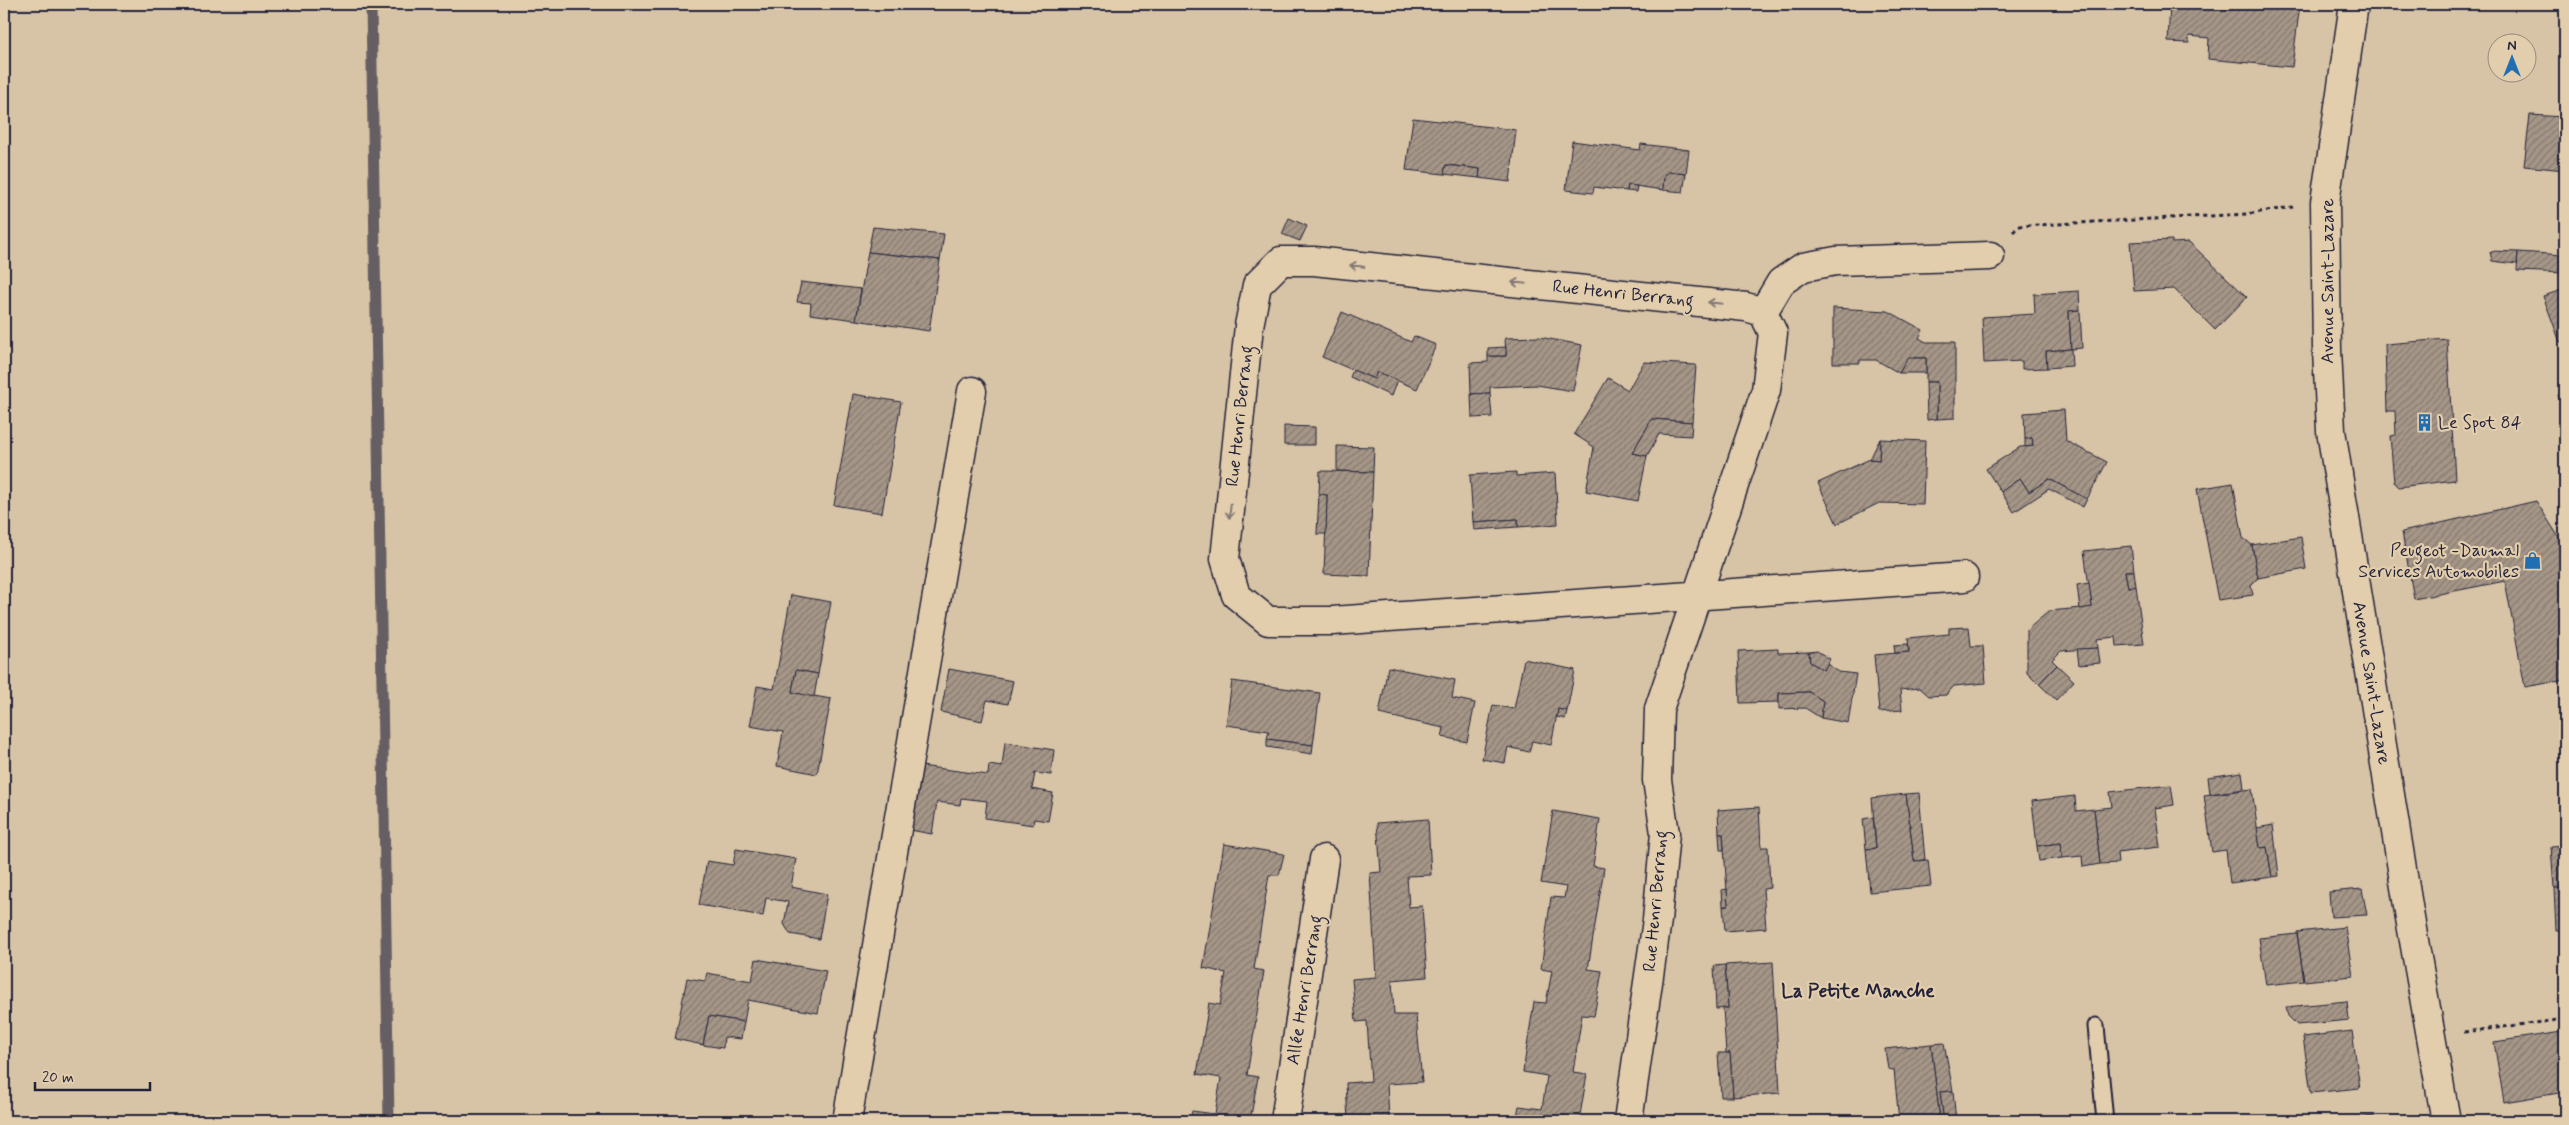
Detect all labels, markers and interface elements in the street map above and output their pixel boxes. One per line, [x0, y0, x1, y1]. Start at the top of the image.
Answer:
north arrow [2486, 32, 2536, 82]
text: N [2507, 37, 2517, 55]
street label: Avenue Saint-Lazare [2316, 198, 2340, 364]
one-way arrow [1350, 261, 1366, 271]
street label: Rue Henri Berrang [1551, 275, 1695, 315]
one-way arrow [1511, 278, 1527, 288]
one-way arrow [1708, 299, 1724, 308]
street label: Rue Henri Berrang [1221, 344, 1261, 488]
place label: Le Spot 84 [2438, 411, 2522, 435]
building icon: Le Spot 84 [2414, 413, 2434, 433]
one-way arrow [1225, 502, 1235, 518]
place label: Peugeot -Daumal Services Automobiles [2358, 539, 2519, 584]
shop icon: Peugeot -Daumal Services Automobiles [2523, 551, 2543, 571]
street label: Avenue Saint-Lazare [2346, 599, 2396, 767]
street label: Rue Henri Berrang [1638, 829, 1676, 973]
street label: Allée Henri Berrang [1281, 913, 1331, 1067]
district label: La Petite Manche [1781, 979, 1935, 1004]
scale bar [35, 1060, 150, 1092]
text: 20 m [42, 1068, 74, 1088]

